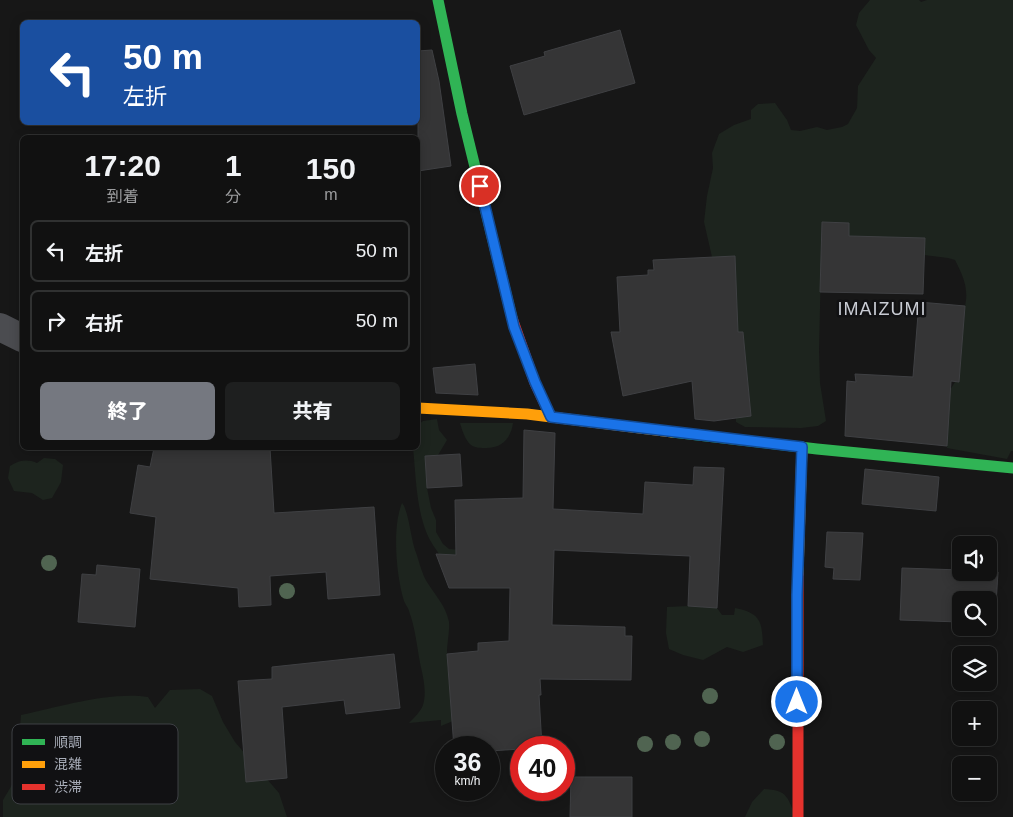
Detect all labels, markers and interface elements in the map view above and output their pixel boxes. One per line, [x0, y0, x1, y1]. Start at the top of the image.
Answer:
text: 50 m [123, 37, 203, 76]
icon: left [40, 40, 105, 105]
text: 左折 [123, 84, 167, 109]
text: 17:20 [84, 149, 161, 182]
text: 1 [225, 149, 242, 182]
text: 150 [306, 152, 356, 185]
pin [459, 165, 501, 207]
icon: arrive [466, 172, 494, 200]
text: m [324, 186, 337, 203]
text: 到着 [106, 188, 139, 205]
text: 分 [225, 188, 241, 205]
icon: left [42, 237, 70, 265]
text: 50 m [356, 240, 398, 261]
text: 左折 [85, 243, 123, 264]
district label: IMAIZUMI [838, 299, 927, 319]
icon: right [42, 307, 70, 335]
text: 50 m [356, 310, 398, 331]
text: 右折 [85, 313, 123, 334]
button: 終了 [40, 382, 215, 440]
button: 共有 [225, 382, 400, 440]
map controls [952, 536, 997, 801]
button: sound [952, 536, 997, 581]
button: search [952, 591, 997, 636]
button: layers [952, 646, 997, 691]
position arrow [770, 675, 822, 727]
button: + [952, 701, 997, 746]
legend [12, 724, 178, 804]
text: 順調 [54, 734, 82, 750]
speed limit sign: 40 [510, 736, 575, 801]
text: 36 [454, 748, 481, 776]
text: 混雑 [54, 756, 82, 772]
button: − [952, 756, 997, 801]
text: km/h [454, 774, 481, 788]
text: 渋滞 [54, 779, 82, 795]

